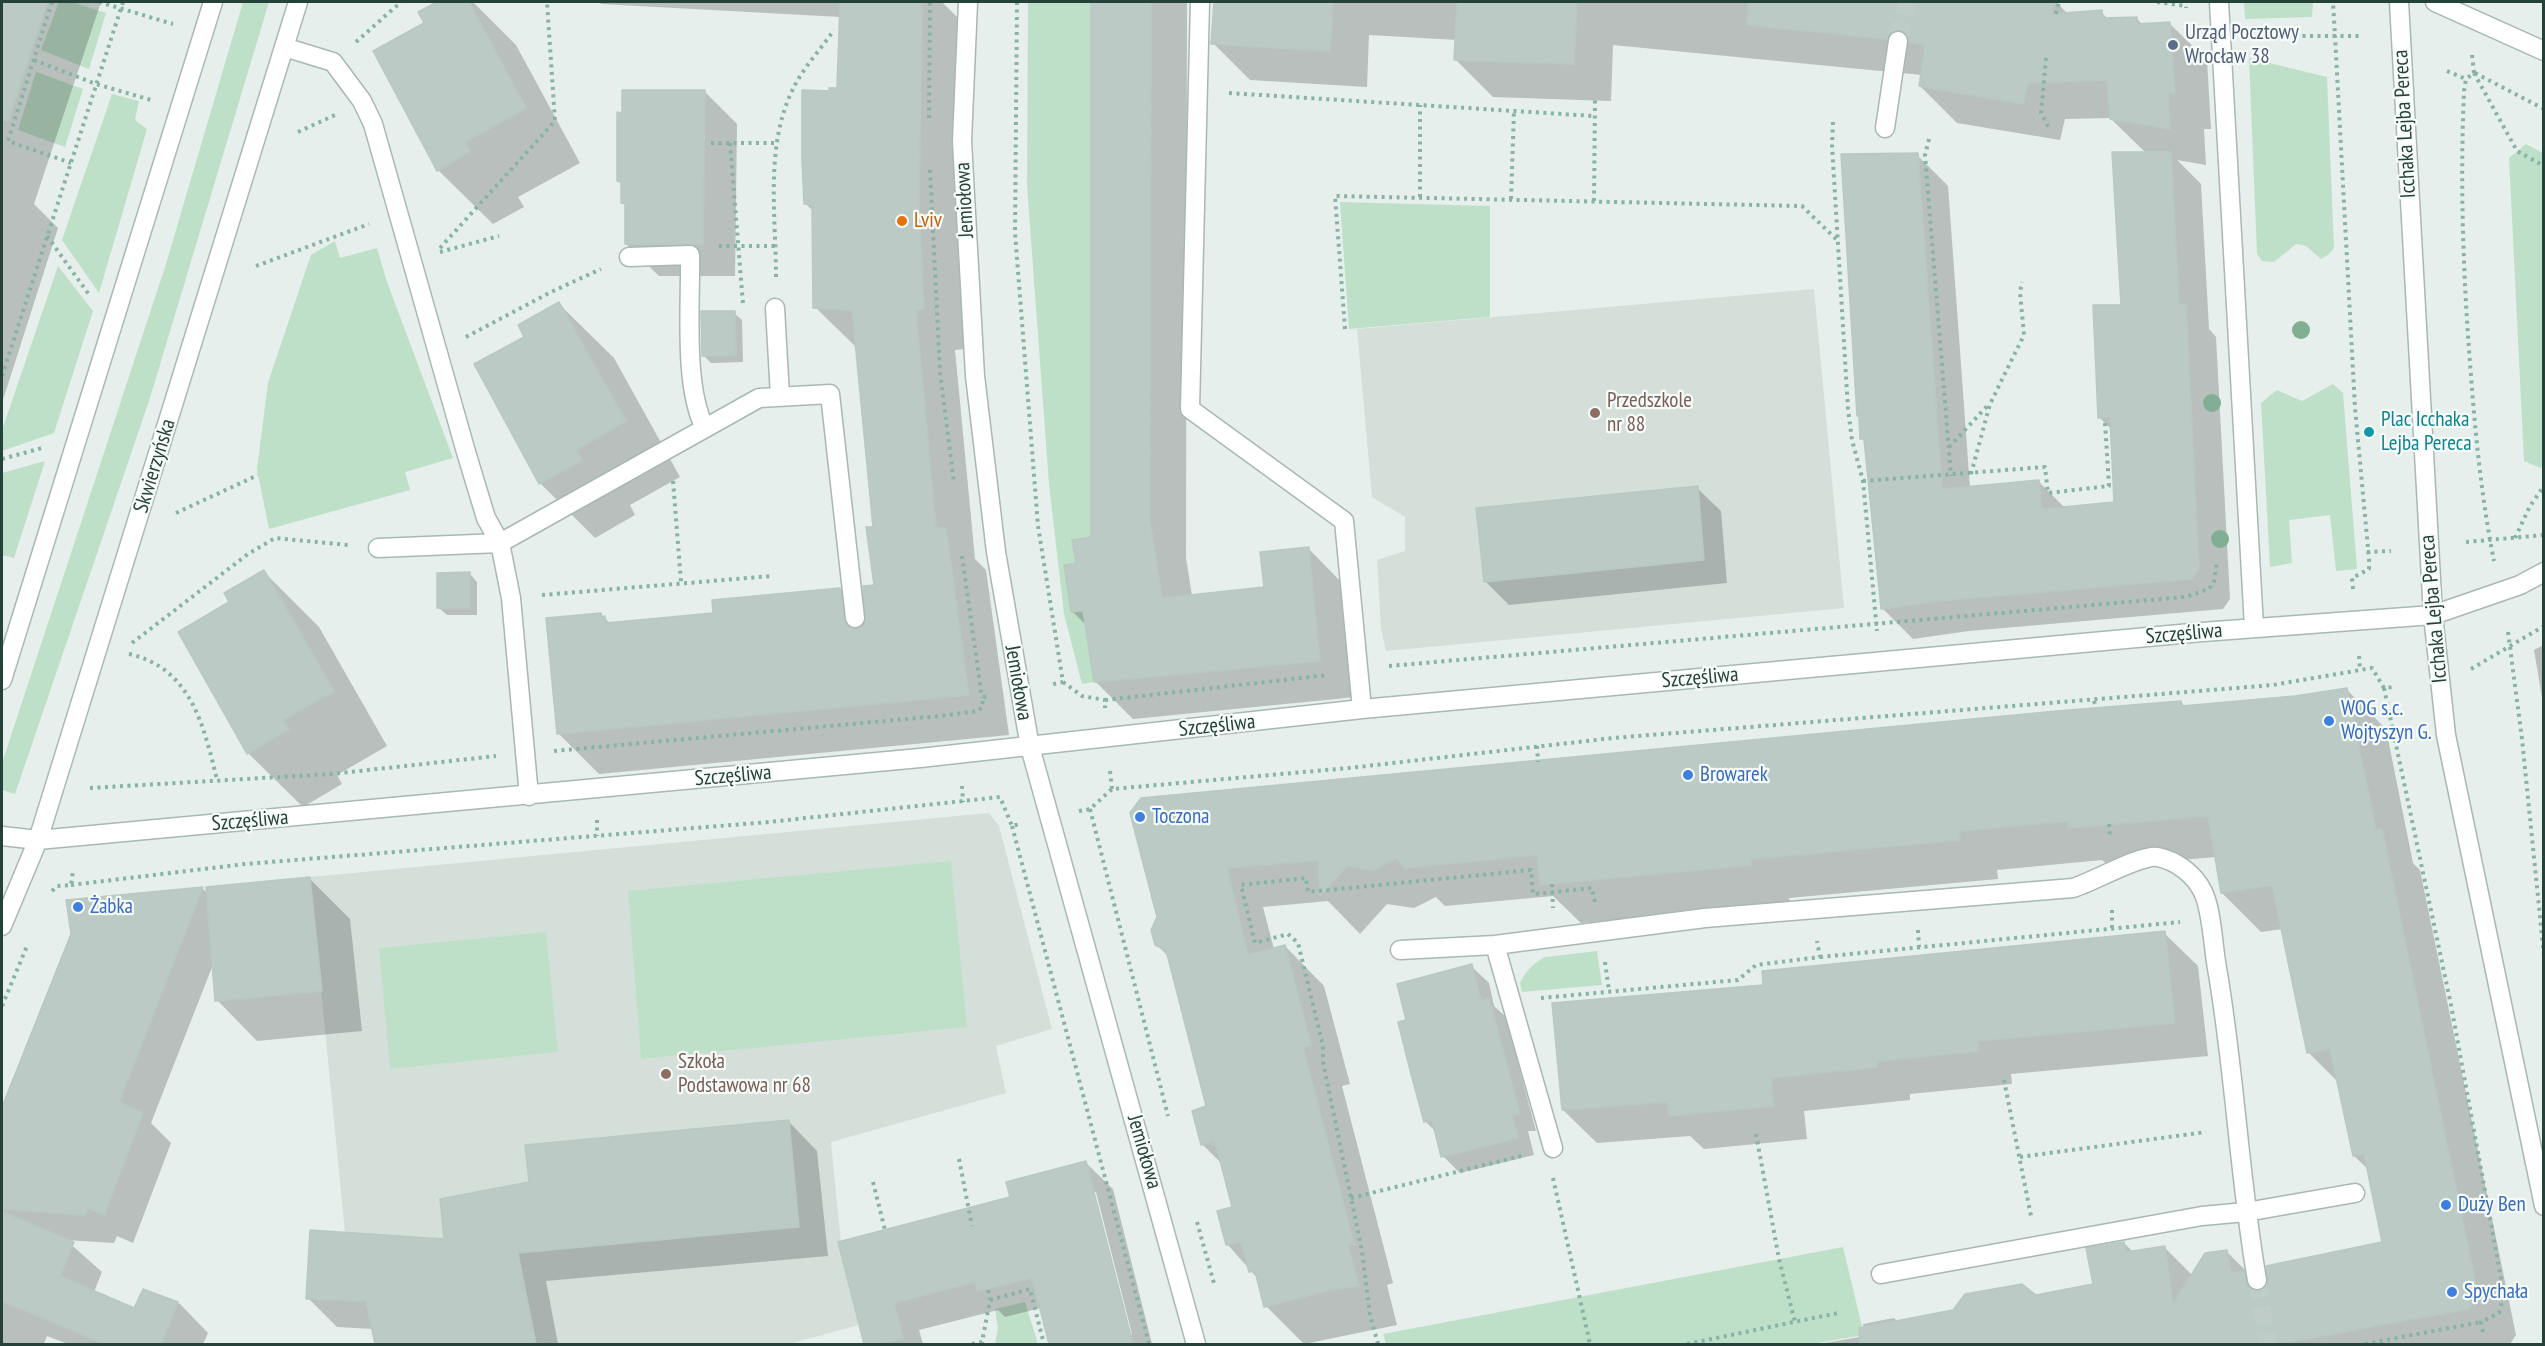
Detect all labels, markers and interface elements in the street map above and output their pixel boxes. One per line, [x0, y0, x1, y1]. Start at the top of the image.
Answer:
place label: Urząd Pocztowy Wrocław 38 [2185, 20, 2299, 70]
marker: Urząd Pocztowy Wrocław 38 [2166, 38, 2180, 52]
street label: Icchaka Lejba Pereca [2389, 49, 2421, 199]
street label: Jemiołowa [950, 162, 980, 238]
place label: Lviv [914, 208, 942, 234]
marker: Lviv [895, 214, 909, 228]
place label: Przedszkole nr 88 [1607, 388, 1692, 438]
marker: Przedszkole nr 88 [1588, 406, 1602, 420]
place label: Plac Icchaka Lejba Pereca [2381, 407, 2472, 457]
street label: Skwierzyńska [129, 416, 181, 516]
marker: Plac Icchaka Lejba Pereca [2362, 425, 2376, 439]
street label: Icchaka Lejba Pereca [2415, 534, 2453, 684]
street label: Szczęśliwa [2145, 618, 2223, 650]
street label: Jemiołowa [999, 644, 1037, 722]
street label: Szczęśliwa [1661, 662, 1739, 694]
place label: WOG s.c. Wojtyszyn G. [2341, 696, 2432, 746]
street label: Szczęśliwa [1178, 709, 1256, 743]
marker: WOG s.c. Wojtyszyn G. [2322, 714, 2336, 728]
street label: Szczęśliwa [694, 760, 772, 792]
place label: Browarek [1700, 762, 1768, 788]
marker: Browarek [1681, 768, 1695, 782]
place label: Toczona [1152, 804, 1210, 830]
street label: Szczęśliwa [211, 805, 289, 837]
marker: Toczona [1133, 810, 1147, 824]
place label: Żabka [90, 894, 133, 920]
marker: Żabka [71, 900, 85, 914]
place label: Szkoła Podstawowa nr 68 [678, 1049, 811, 1099]
marker: Szkoła Podstawowa nr 68 [659, 1067, 673, 1081]
street label: Jemiołowa [1121, 1112, 1167, 1192]
place label: Duży Ben [2458, 1192, 2526, 1218]
marker: Duży Ben [2439, 1198, 2453, 1212]
place label: Spychała [2464, 1279, 2528, 1305]
marker: Spychała [2445, 1285, 2459, 1299]

